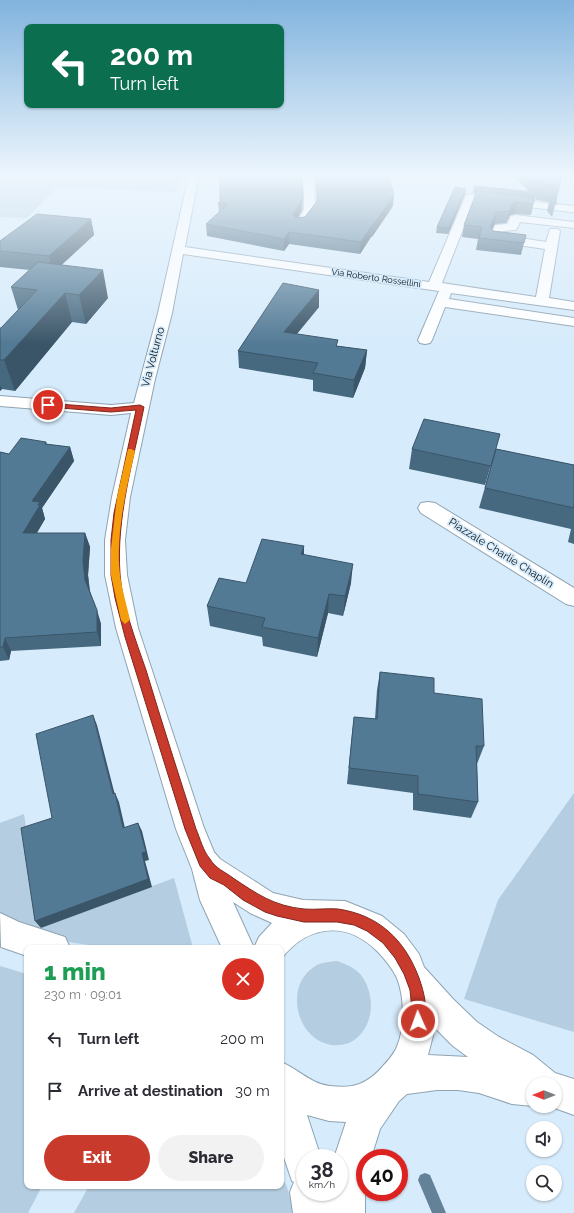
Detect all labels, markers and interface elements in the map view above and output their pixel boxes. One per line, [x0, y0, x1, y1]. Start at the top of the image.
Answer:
text: 200 m [110, 39, 193, 72]
icon: left [44, 40, 96, 92]
text: Turn left [110, 73, 179, 94]
street label: Via Roberto Rossellini [331, 267, 421, 289]
street label: Via Volturno [139, 325, 167, 388]
pin [31, 388, 65, 422]
icon: arrive [37, 394, 59, 416]
street label: Piazzale Charlie Chaplin [446, 515, 556, 591]
text: 1 min [44, 957, 106, 986]
button: close [222, 958, 264, 1000]
text: 230 m · 09:01 [44, 987, 122, 1002]
position arrow [397, 1000, 439, 1042]
icon: left [44, 1028, 66, 1050]
text: Turn left [78, 1030, 139, 1048]
text: 200 m [220, 1030, 264, 1048]
north arrow [526, 1077, 562, 1113]
map controls [526, 1077, 562, 1201]
icon: arrive [44, 1080, 66, 1102]
text: Arrive at destination [78, 1082, 223, 1100]
text: 30 m [235, 1082, 270, 1100]
button: sound [526, 1121, 562, 1157]
button: Exit [44, 1135, 150, 1181]
button: Share [158, 1135, 264, 1181]
speed limit sign: 40 [356, 1149, 408, 1201]
text: 38 [310, 1158, 334, 1182]
button: search [526, 1165, 562, 1201]
text: km/h [309, 1179, 335, 1190]

